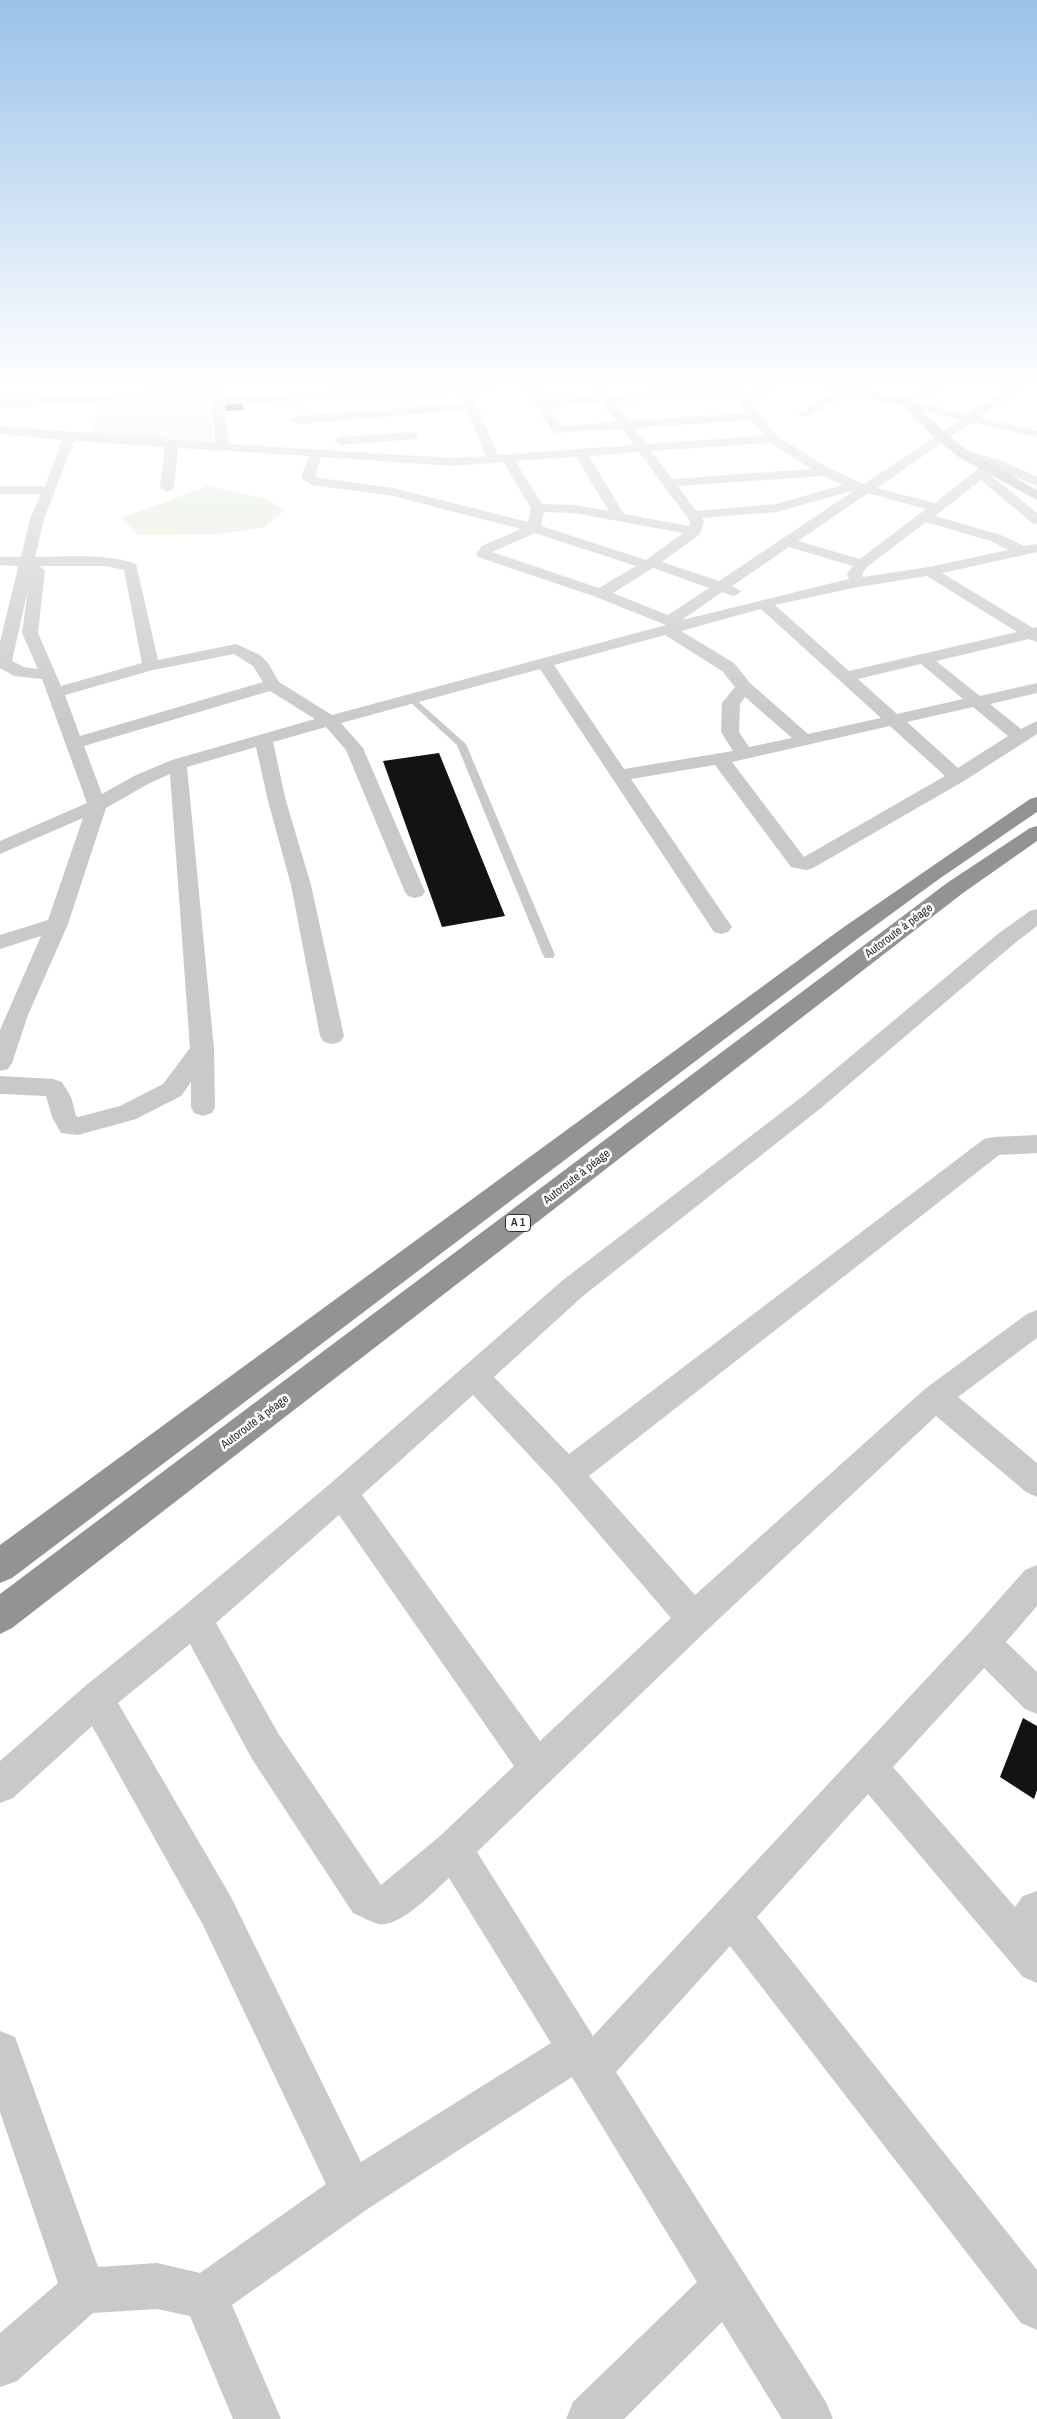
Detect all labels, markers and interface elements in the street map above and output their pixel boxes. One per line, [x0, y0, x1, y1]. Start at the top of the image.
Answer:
street label: Autoroute à péage [862, 901, 936, 961]
street label: Autoroute à péage [541, 1146, 613, 1208]
road number: A 1 [506, 1214, 530, 1232]
street label: Autoroute à péage [218, 1392, 292, 1452]

